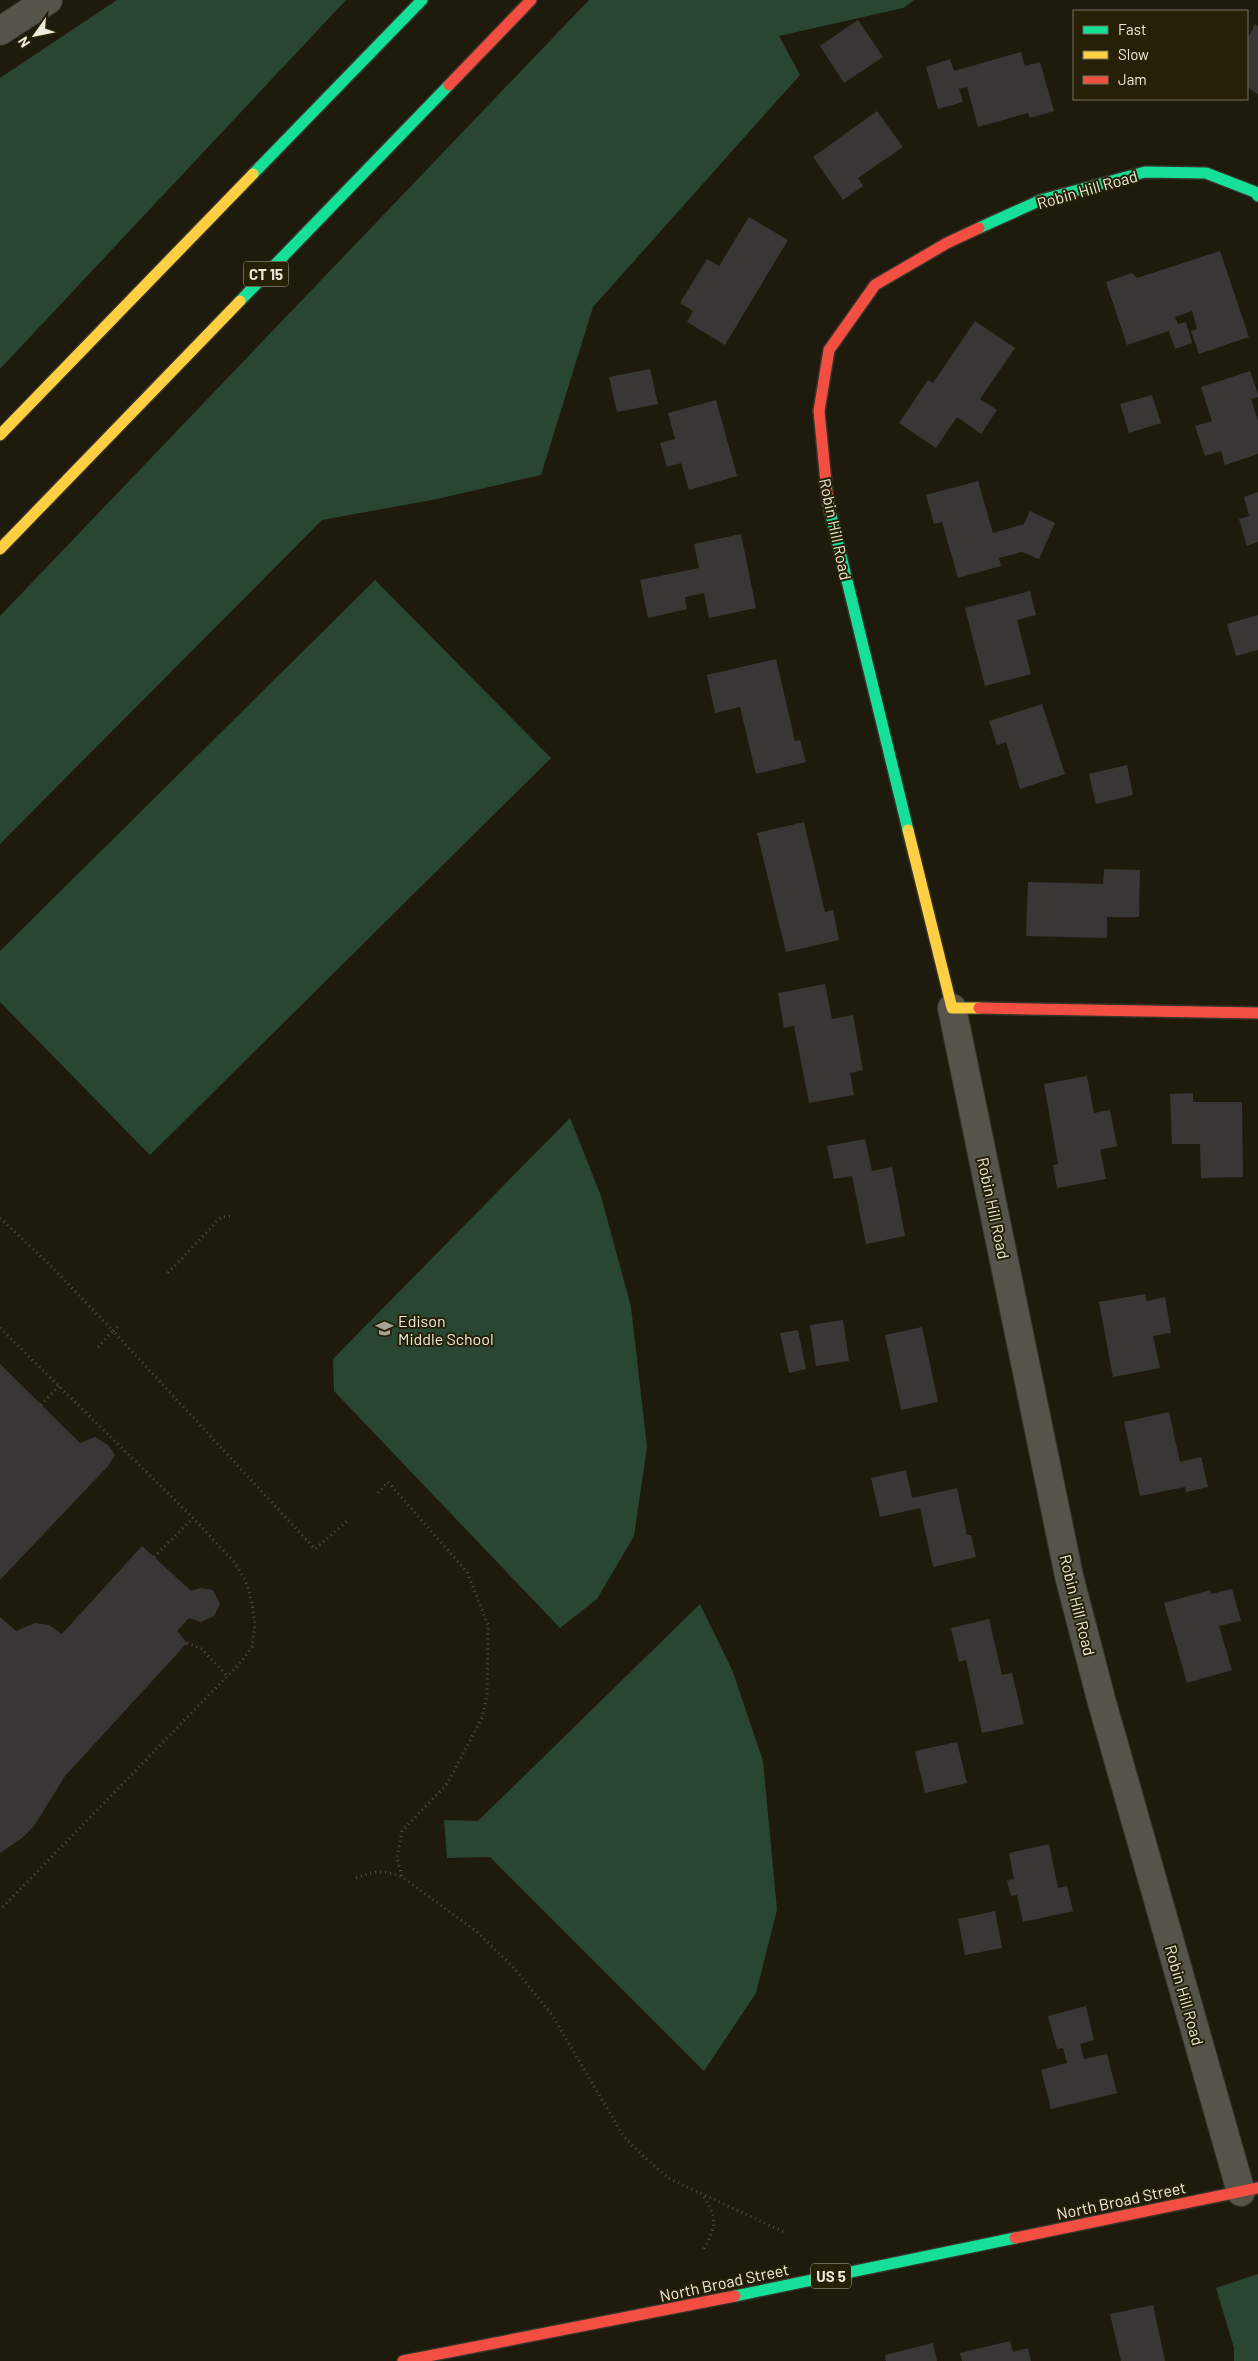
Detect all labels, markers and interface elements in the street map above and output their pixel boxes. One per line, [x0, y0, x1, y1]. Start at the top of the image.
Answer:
north arrow [10, 10, 60, 60]
legend [1073, 10, 1248, 100]
text: Fast [1118, 20, 1146, 38]
text: N [14, 34, 33, 51]
text: Slow [1118, 45, 1149, 63]
text: Jam [1118, 70, 1147, 88]
street label: Robin Hill Road [1035, 166, 1139, 212]
road number: CT 15 [244, 262, 288, 286]
street label: Robin Hill Road [816, 476, 856, 582]
street label: Robin Hill Road [974, 1155, 1014, 1261]
place label: Edison Middle School [398, 1311, 494, 1348]
school or university icon: Edison Middle School [374, 1319, 394, 1339]
street label: Robin Hill Road [1056, 1552, 1100, 1658]
street label: Robin Hill Road [1162, 1943, 1208, 2047]
street label: North Broad Street [1055, 2177, 1187, 2223]
street label: North Broad Street [658, 2259, 790, 2305]
road number: US 5 [811, 2264, 851, 2288]

